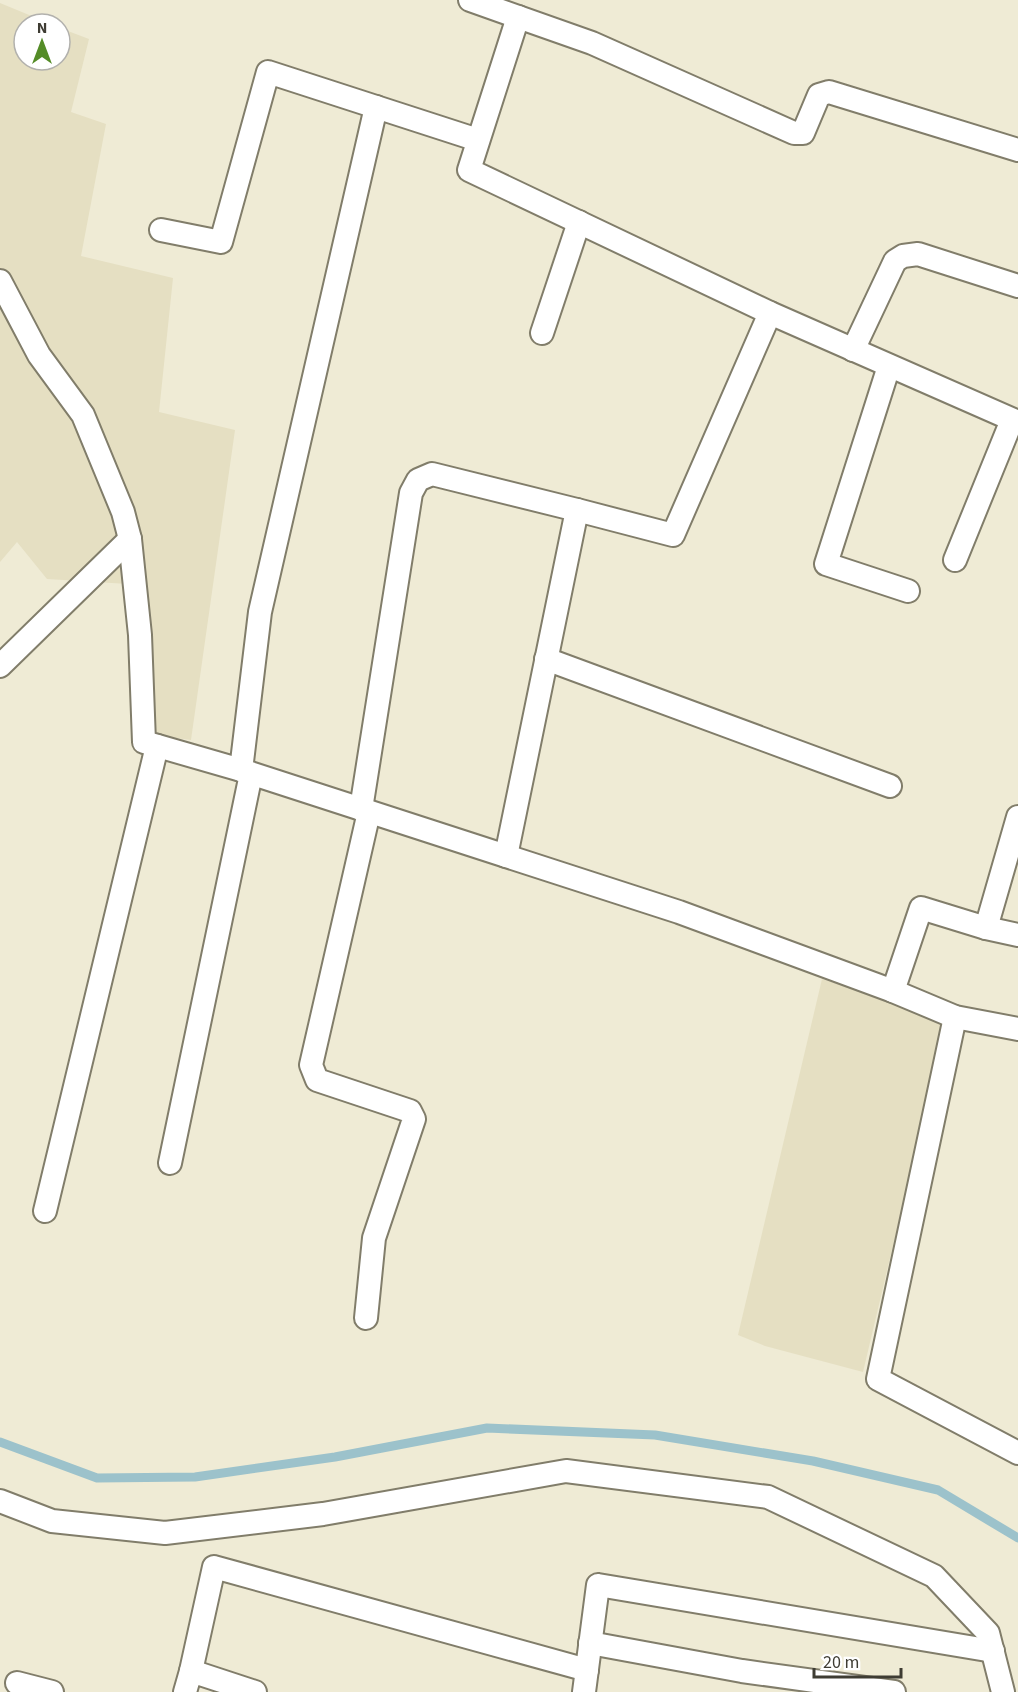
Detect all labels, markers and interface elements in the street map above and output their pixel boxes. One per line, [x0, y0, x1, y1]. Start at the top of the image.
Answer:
north arrow [12, 12, 72, 72]
text: N [37, 17, 47, 39]
scale bar [814, 1641, 901, 1679]
text: 20 m [823, 1650, 859, 1675]

